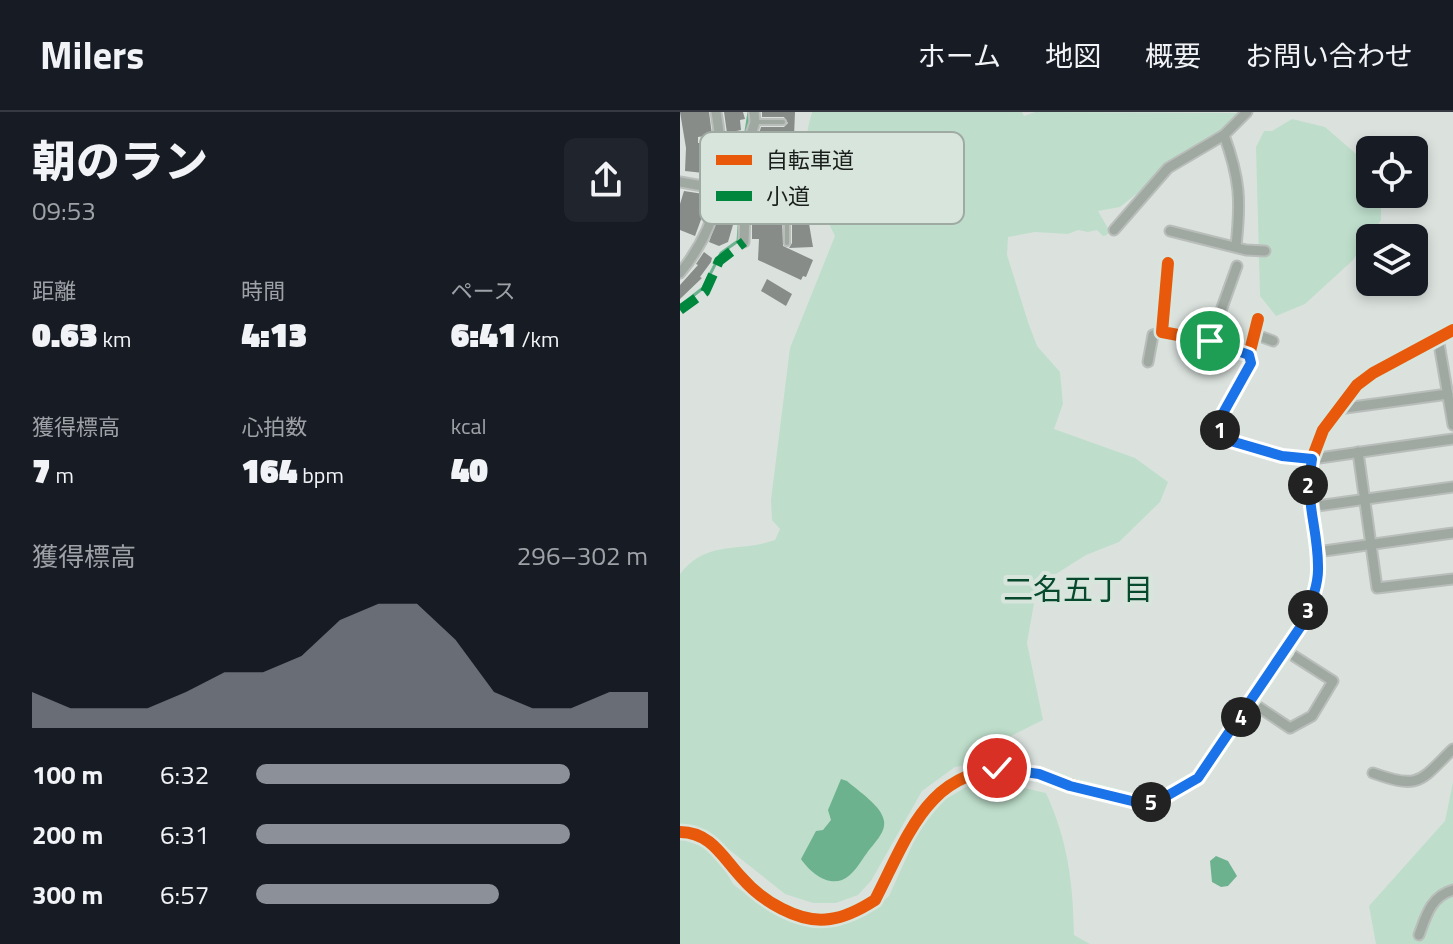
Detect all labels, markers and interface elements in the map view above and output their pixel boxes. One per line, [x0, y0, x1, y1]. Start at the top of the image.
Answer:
text: Milers [40, 26, 144, 84]
text: ホーム [918, 34, 1001, 77]
text: 地図 [1045, 34, 1101, 77]
text: 概要 [1145, 34, 1201, 77]
text: お問い合わせ [1245, 34, 1413, 77]
text: 朝のラン [32, 127, 208, 194]
legend [700, 132, 964, 224]
map controls [1356, 136, 1428, 296]
button: locate [1356, 136, 1428, 208]
button: share [564, 138, 648, 222]
text: 自転車道 [766, 143, 854, 177]
text: 小道 [766, 179, 810, 213]
text: 09:53 [32, 191, 96, 230]
button: layers [1356, 224, 1428, 296]
text: 距離 [32, 274, 76, 308]
text: 時間 [241, 274, 285, 308]
text: ペース [451, 274, 516, 308]
pin [1176, 307, 1244, 375]
text: 0.63 [32, 308, 98, 360]
text: 4:13 [241, 308, 307, 360]
text: 6:41 [451, 308, 517, 360]
icon: arrive [1188, 319, 1232, 363]
text: km [98, 322, 131, 356]
text: /km [517, 322, 559, 356]
text: kcal [451, 409, 487, 443]
text: 獲得標高 [32, 410, 120, 444]
text: 心拍数 [241, 410, 307, 444]
pin: 1 [1200, 410, 1240, 450]
text: 1 [1214, 413, 1226, 447]
text: 40 [451, 443, 488, 495]
text: 7 [32, 444, 51, 496]
text: 164 [241, 444, 297, 496]
text: m [51, 458, 74, 492]
text: bpm [297, 458, 344, 492]
pin: 2 [1288, 465, 1328, 505]
text: 2 [1302, 468, 1314, 502]
text: 296–302 m [517, 536, 648, 575]
text: 獲得標高 [32, 537, 136, 576]
district label: 二名五丁目 [1003, 566, 1153, 612]
pin: 3 [1288, 590, 1328, 630]
text: 3 [1302, 593, 1314, 627]
pin: 4 [1221, 697, 1261, 737]
text: 4 [1235, 700, 1247, 734]
pin [963, 734, 1031, 802]
icon: check [975, 746, 1019, 790]
text: 100 m [32, 755, 103, 794]
text: 6:32 [160, 755, 209, 794]
pin: 5 [1131, 782, 1171, 822]
text: 5 [1145, 785, 1157, 819]
text: 200 m [32, 815, 103, 854]
text: 6:31 [160, 815, 209, 854]
text: 300 m [32, 875, 103, 914]
text: 6:57 [160, 875, 209, 914]

